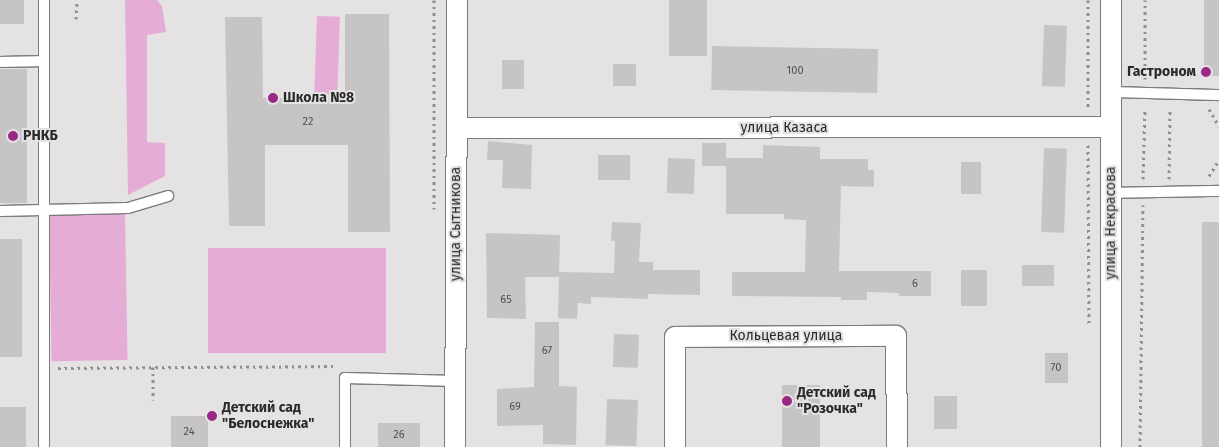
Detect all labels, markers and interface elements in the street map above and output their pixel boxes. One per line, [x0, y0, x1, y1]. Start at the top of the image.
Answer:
house number: 100 [786, 64, 804, 78]
place label: Гастроном [1127, 64, 1196, 80]
marker: Гастроном [1200, 66, 1212, 78]
place label: Школа №8 [283, 90, 354, 106]
marker: Школа №8 [267, 92, 279, 104]
house number: 22 [303, 115, 313, 129]
street label: улица Казаса [740, 120, 828, 136]
place label: РНКБ [23, 128, 58, 144]
marker: РНКБ [7, 130, 19, 142]
street label: улица Сытникова [448, 167, 464, 281]
street label: улица Некрасова [1103, 167, 1119, 279]
house number: 6 [912, 277, 918, 291]
house number: 65 [500, 293, 512, 307]
street label: Кольцевая улица [730, 328, 842, 344]
house number: 67 [542, 344, 552, 358]
house number: 70 [1051, 361, 1061, 375]
place label: Детский сад "Розочка" [797, 385, 876, 418]
marker: Детский сад "Розочка" [781, 395, 793, 407]
place label: Детский сад "Белоснежка" [222, 400, 314, 432]
house number: 69 [509, 400, 521, 414]
marker: Детский сад "Белоснежка" [206, 410, 218, 422]
house number: 24 [184, 425, 194, 439]
house number: 26 [393, 428, 405, 442]

